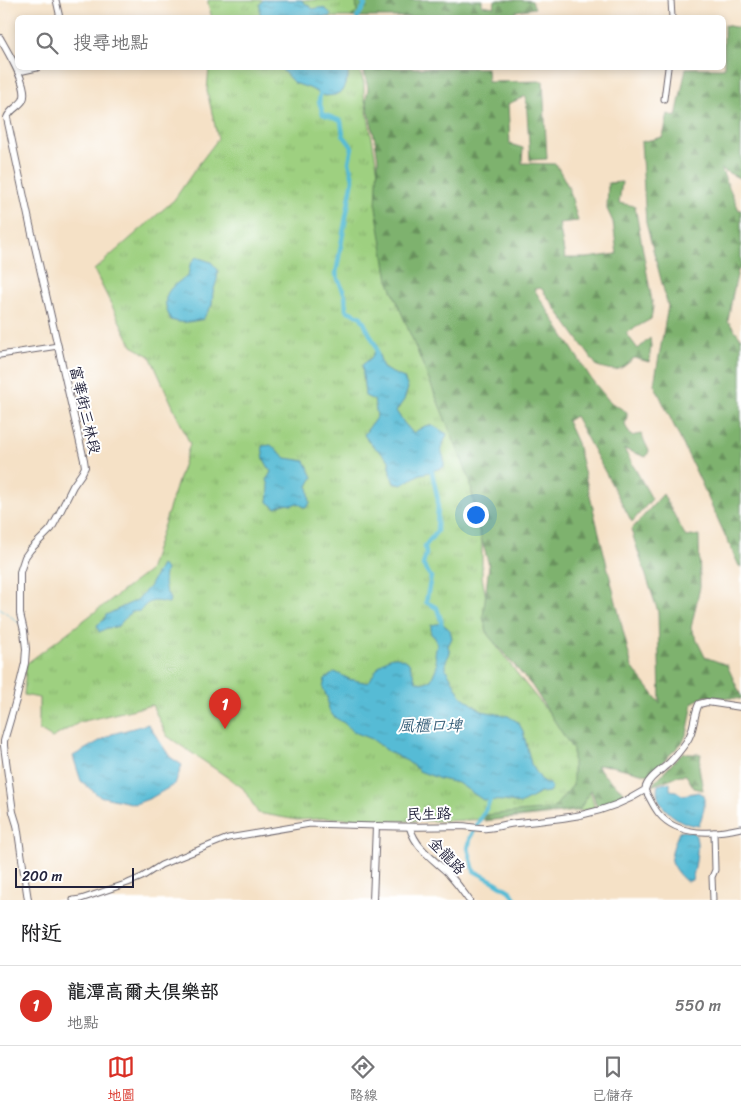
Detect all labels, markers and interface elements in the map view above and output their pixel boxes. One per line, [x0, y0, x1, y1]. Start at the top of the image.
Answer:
search box [15, 15, 726, 70]
text: 搜尋地點 [73, 26, 149, 59]
icon: search [33, 29, 61, 57]
street label: 富華街三林段 [62, 363, 108, 457]
your location [463, 502, 489, 528]
pin: 1 [209, 688, 241, 729]
water label: 風櫃口埤 [398, 711, 464, 740]
street label: 民生路 [406, 801, 452, 827]
street label: 金龍路 [422, 831, 472, 881]
text: 200 m [22, 864, 62, 889]
scale bar [15, 865, 134, 888]
text: 附近 [20, 914, 62, 952]
text: 龍潭高爾夫俱樂部 [67, 975, 219, 1008]
text: 1 [33, 991, 39, 1020]
text: 550 m [675, 991, 721, 1020]
text: 地點 [67, 1008, 99, 1037]
tab: 地圖 [107, 1053, 135, 1108]
tab: 路線 [349, 1053, 377, 1108]
tab: 已儲存 [592, 1053, 634, 1108]

